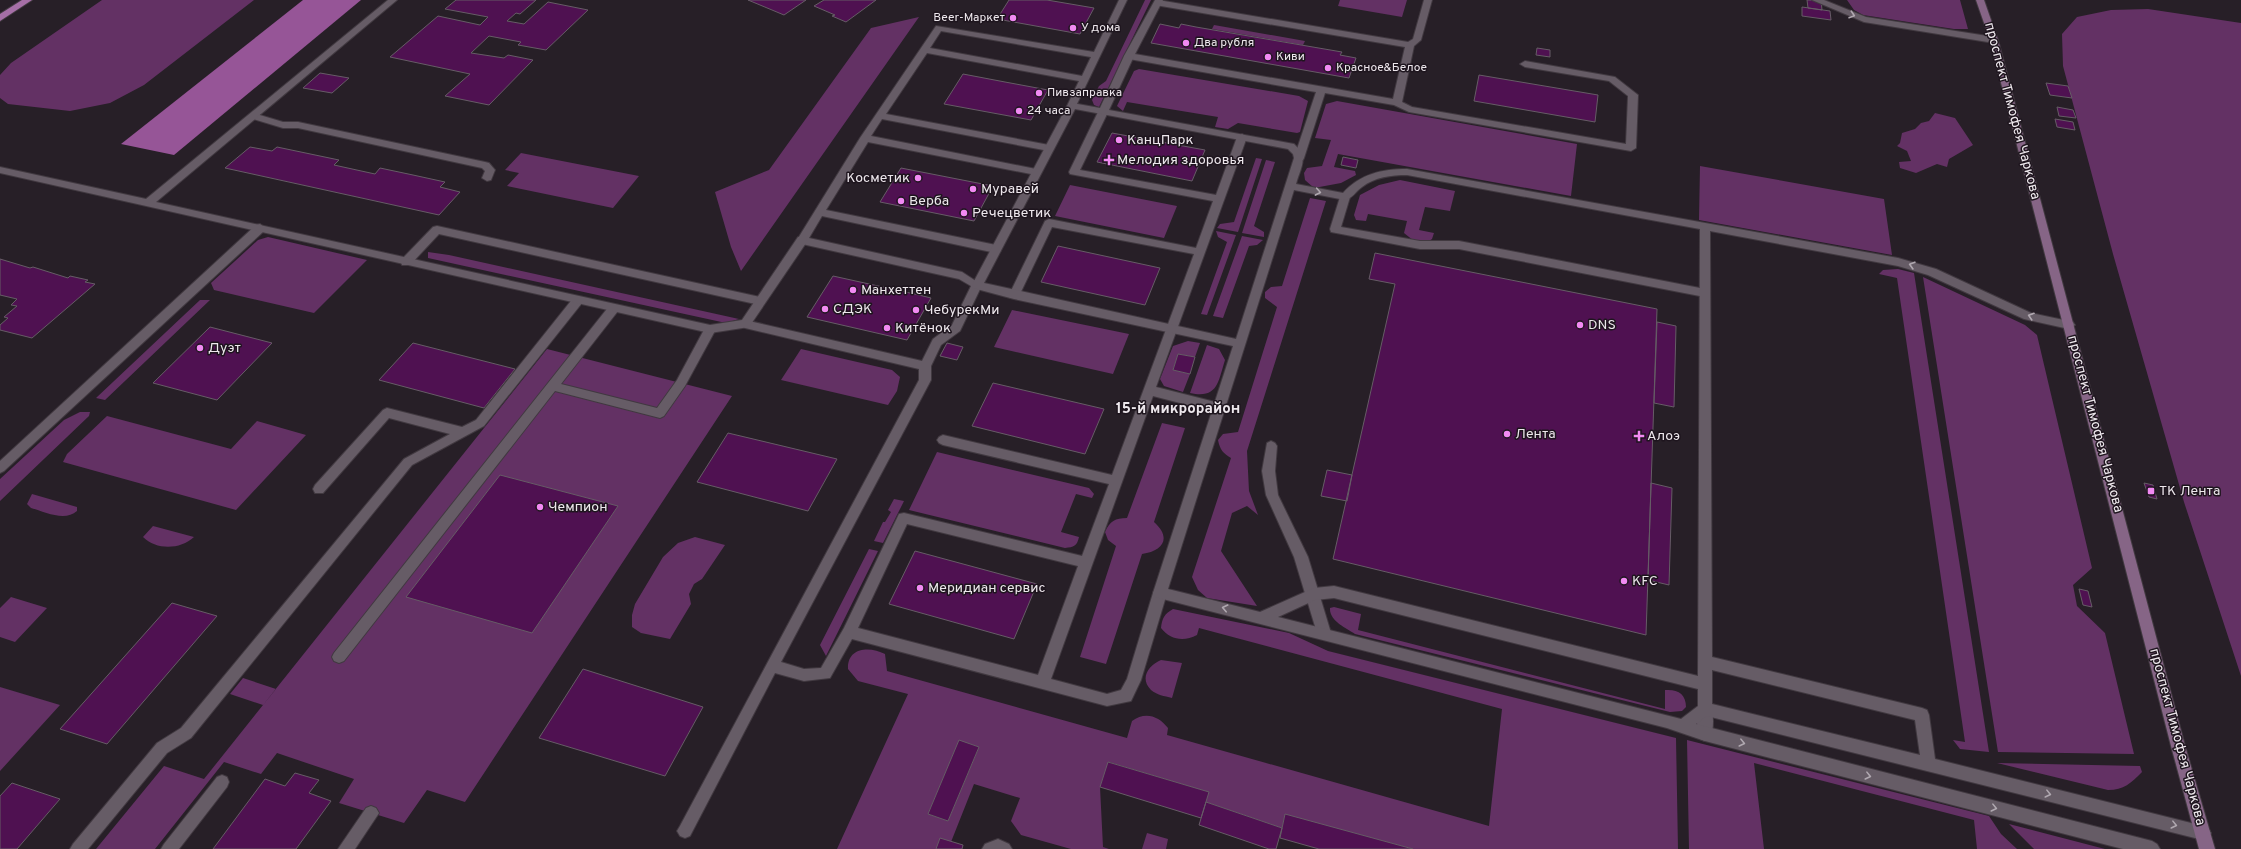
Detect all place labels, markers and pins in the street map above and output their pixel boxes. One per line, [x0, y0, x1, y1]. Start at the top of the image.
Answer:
place label: Beer-Маркет [933, 10, 1006, 26]
marker: Beer-Маркет [1008, 13, 1018, 23]
place label: У дома [1081, 20, 1120, 36]
marker: У дома [1068, 23, 1078, 33]
place label: Два рубля [1194, 35, 1254, 51]
marker: Два рубля [1181, 38, 1191, 48]
place label: Киви [1276, 49, 1305, 65]
marker: Киви [1263, 52, 1273, 62]
place label: Красное&Белое [1336, 60, 1427, 76]
marker: Красное&Белое [1323, 63, 1333, 73]
place label: Пивзаправка [1047, 85, 1122, 101]
marker: Пивзаправка [1034, 88, 1044, 98]
place label: 24 часа [1027, 103, 1070, 119]
marker: 24 часа [1014, 106, 1024, 116]
place label: КанцПарк [1127, 132, 1193, 149]
marker: КанцПарк [1114, 135, 1124, 145]
place label: Мелодия здоровья [1117, 152, 1244, 169]
marker: Мелодия здоровья [1104, 155, 1114, 165]
place label: Косметик [846, 170, 910, 187]
marker: Косметик [913, 173, 923, 183]
place label: Муравей [981, 181, 1039, 198]
marker: Муравей [968, 184, 978, 194]
place label: Верба [909, 193, 949, 210]
marker: Верба [896, 196, 906, 206]
place label: Речецветик [972, 205, 1051, 222]
marker: Речецветик [959, 208, 969, 218]
place label: Манхеттен [861, 282, 931, 299]
marker: Манхеттен [848, 285, 858, 295]
place label: СДЭК [833, 301, 872, 318]
place label: ЧебурекМи [924, 302, 1000, 319]
marker: СДЭК [820, 304, 830, 314]
marker: ЧебурекМи [911, 305, 921, 315]
place label: DNS [1588, 317, 1616, 334]
place label: Китёнок [895, 320, 951, 337]
marker: DNS [1575, 320, 1585, 330]
marker: Китёнок [882, 323, 892, 333]
place label: Дуэт [208, 340, 241, 357]
marker: Дуэт [195, 343, 205, 353]
place label: Лента [1515, 426, 1556, 443]
place label: Алоэ [1647, 428, 1680, 445]
marker: Лента [1502, 429, 1512, 439]
marker: Алоэ [1634, 431, 1644, 441]
place label: ТК Лента [2159, 483, 2220, 500]
marker: ТК Лента [2146, 486, 2156, 496]
place label: Чемпион [548, 499, 607, 516]
marker: Чемпион [535, 502, 545, 512]
place label: KFC [1632, 573, 1658, 590]
marker: KFC [1619, 576, 1629, 586]
place label: Меридиан сервис [928, 580, 1046, 597]
marker: Меридиан сервис [915, 583, 925, 593]

